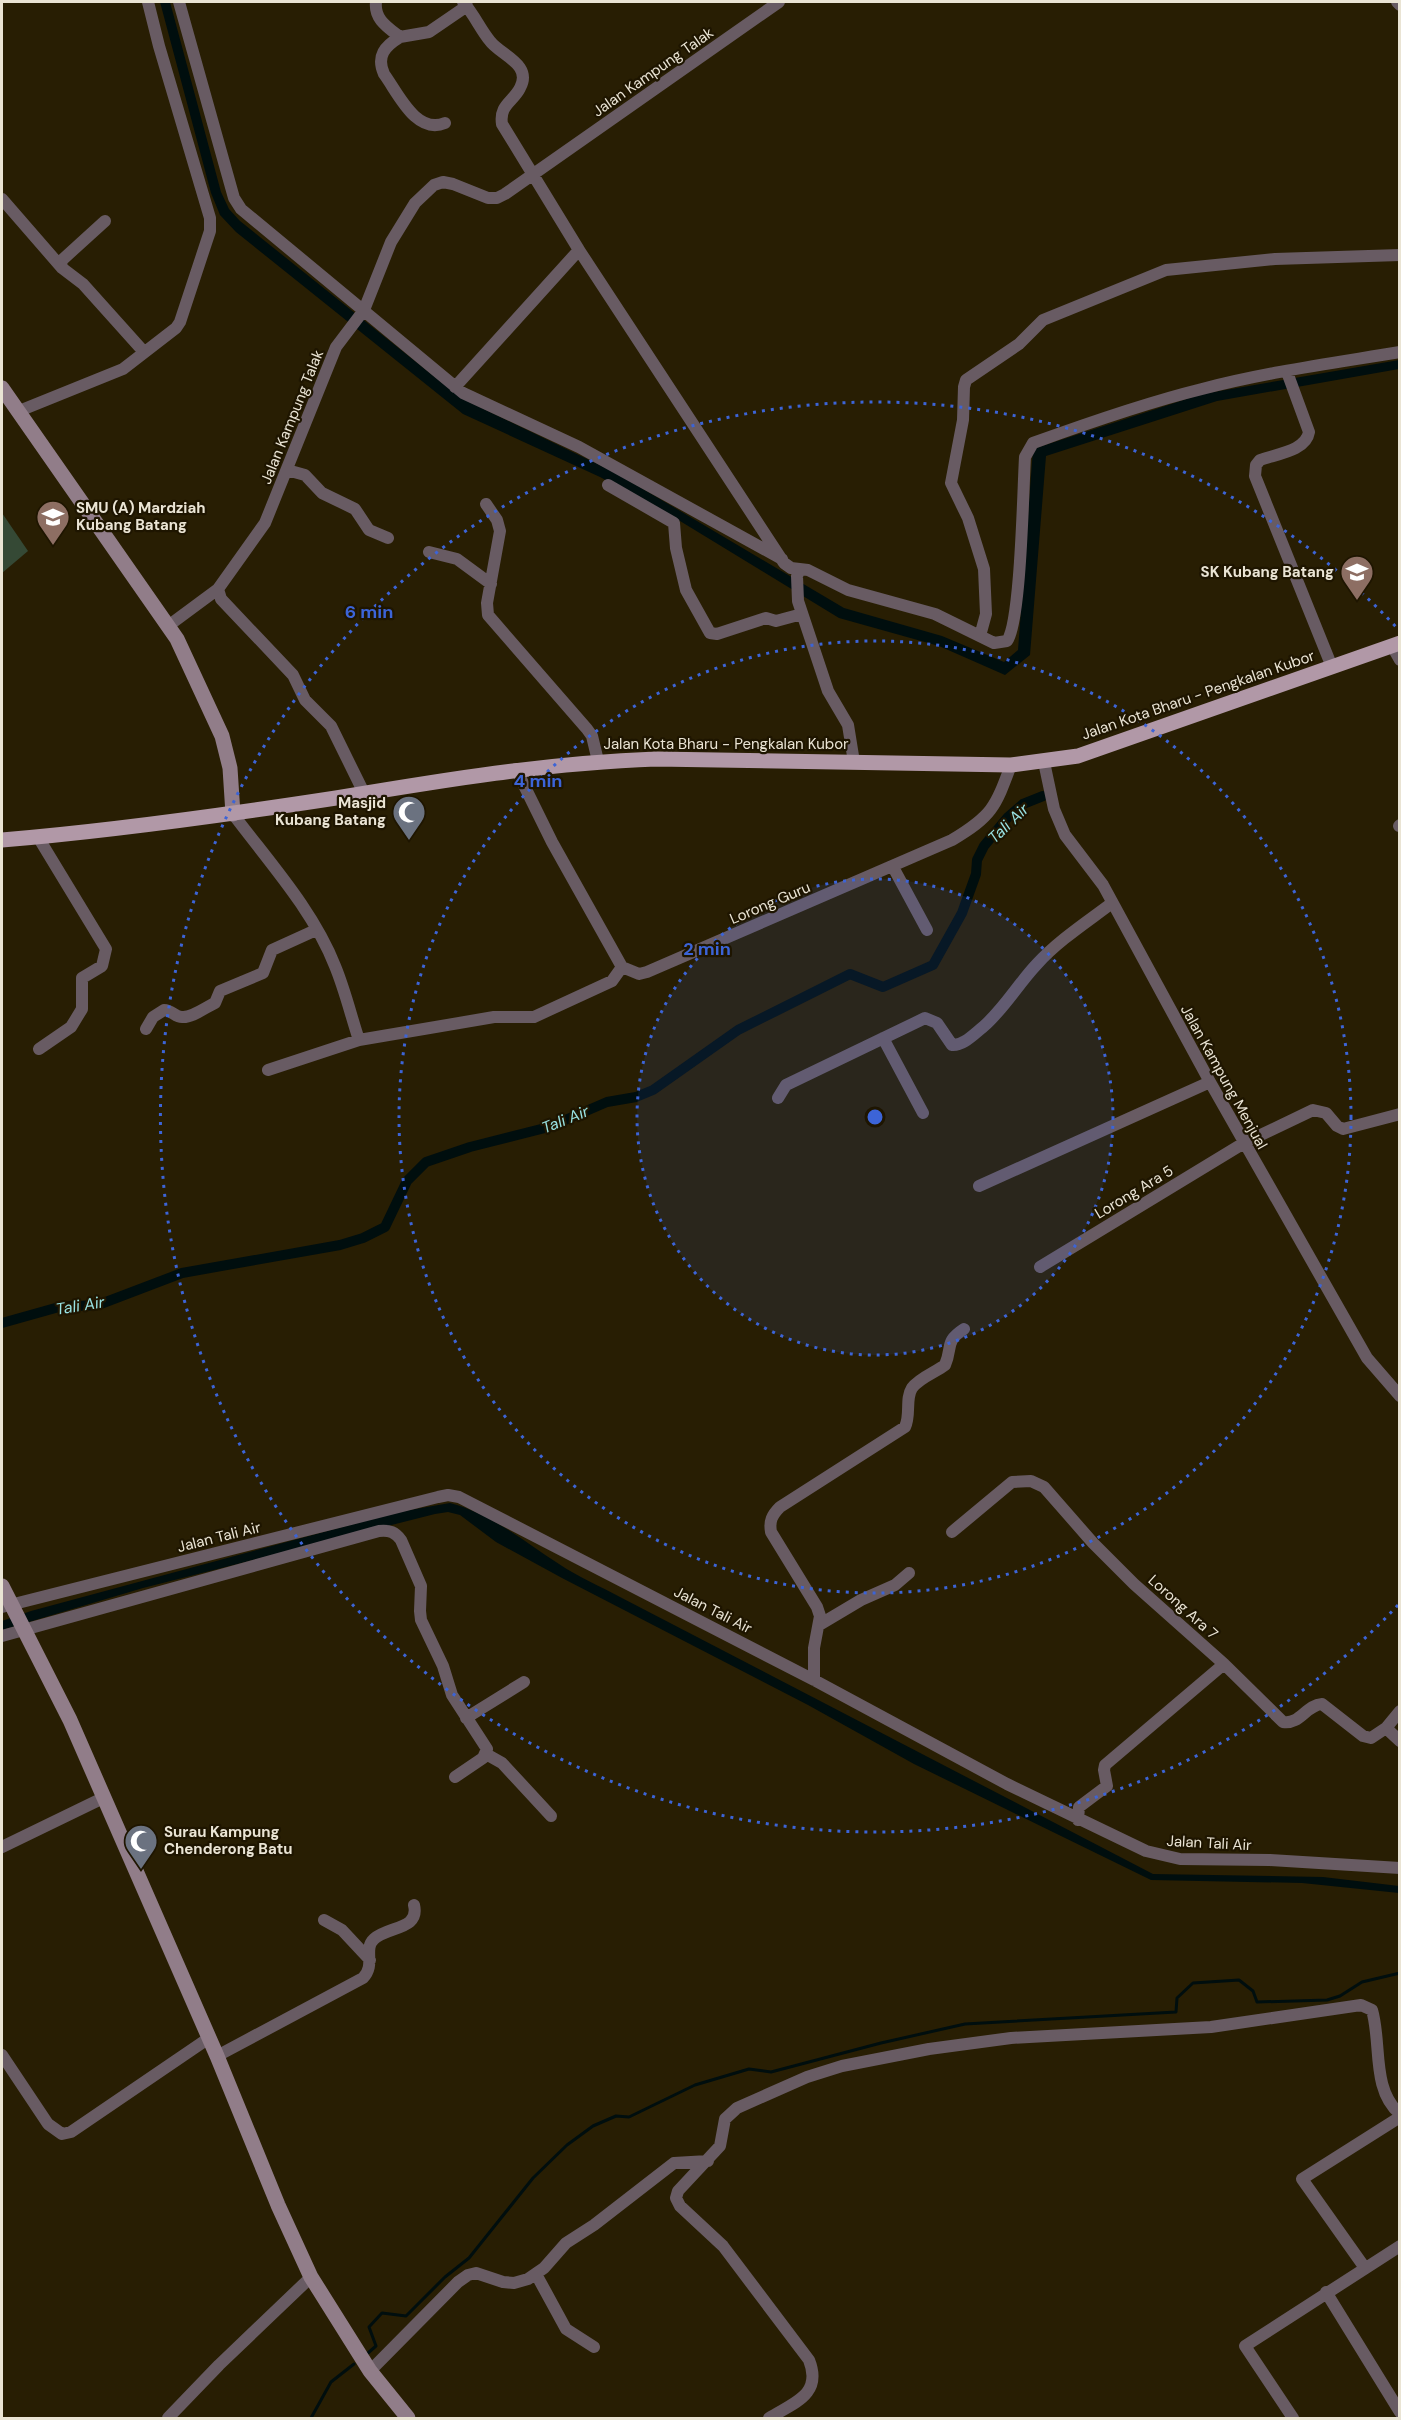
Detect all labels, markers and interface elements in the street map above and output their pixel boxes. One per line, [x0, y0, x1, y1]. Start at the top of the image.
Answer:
street label: Jalan Kampung Talak [589, 22, 718, 121]
street label: Jalan Kampung Talak [256, 346, 328, 487]
place label: SMU (A) Mardziah Kubang Batang [76, 498, 205, 535]
school or university icon: SMU (A) Mardziah Kubang Batang [35, 499, 71, 546]
school or university icon: SK Kubang Batang [1339, 554, 1375, 601]
place label: SK Kubang Batang [1201, 562, 1334, 582]
text: 6 min [345, 600, 393, 624]
street label: Jalan Kota Bharu - Pengkalan Kubor [1079, 645, 1318, 744]
street label: Jalan Kota Bharu - Pengkalan Kubor [603, 734, 849, 754]
text: 4 min [514, 769, 562, 793]
place label: Masjid Kubang Batang [275, 793, 386, 830]
mosque icon: Masjid Kubang Batang [391, 794, 427, 841]
water label: Tali Air [983, 798, 1034, 848]
street label: Lorong Guru [727, 877, 813, 929]
text: 2 min [683, 937, 731, 961]
street label: Jalan Kampung Menjual [1176, 1001, 1272, 1153]
water label: Tali Air [538, 1100, 593, 1138]
centre of rings [865, 1107, 885, 1127]
street label: Lorong Ara 5 [1091, 1161, 1177, 1223]
water label: Tali Air [54, 1291, 107, 1320]
street label: Jalan Tali Air [175, 1517, 263, 1557]
street label: Lorong Ara 7 [1144, 1570, 1222, 1644]
street label: Jalan Tali Air [670, 1582, 756, 1638]
place label: Surau Kampung Chenderong Batu [164, 1822, 292, 1859]
mosque icon: Surau Kampung Chenderong Batu [123, 1823, 159, 1870]
street label: Jalan Tali Air [1166, 1831, 1253, 1855]

